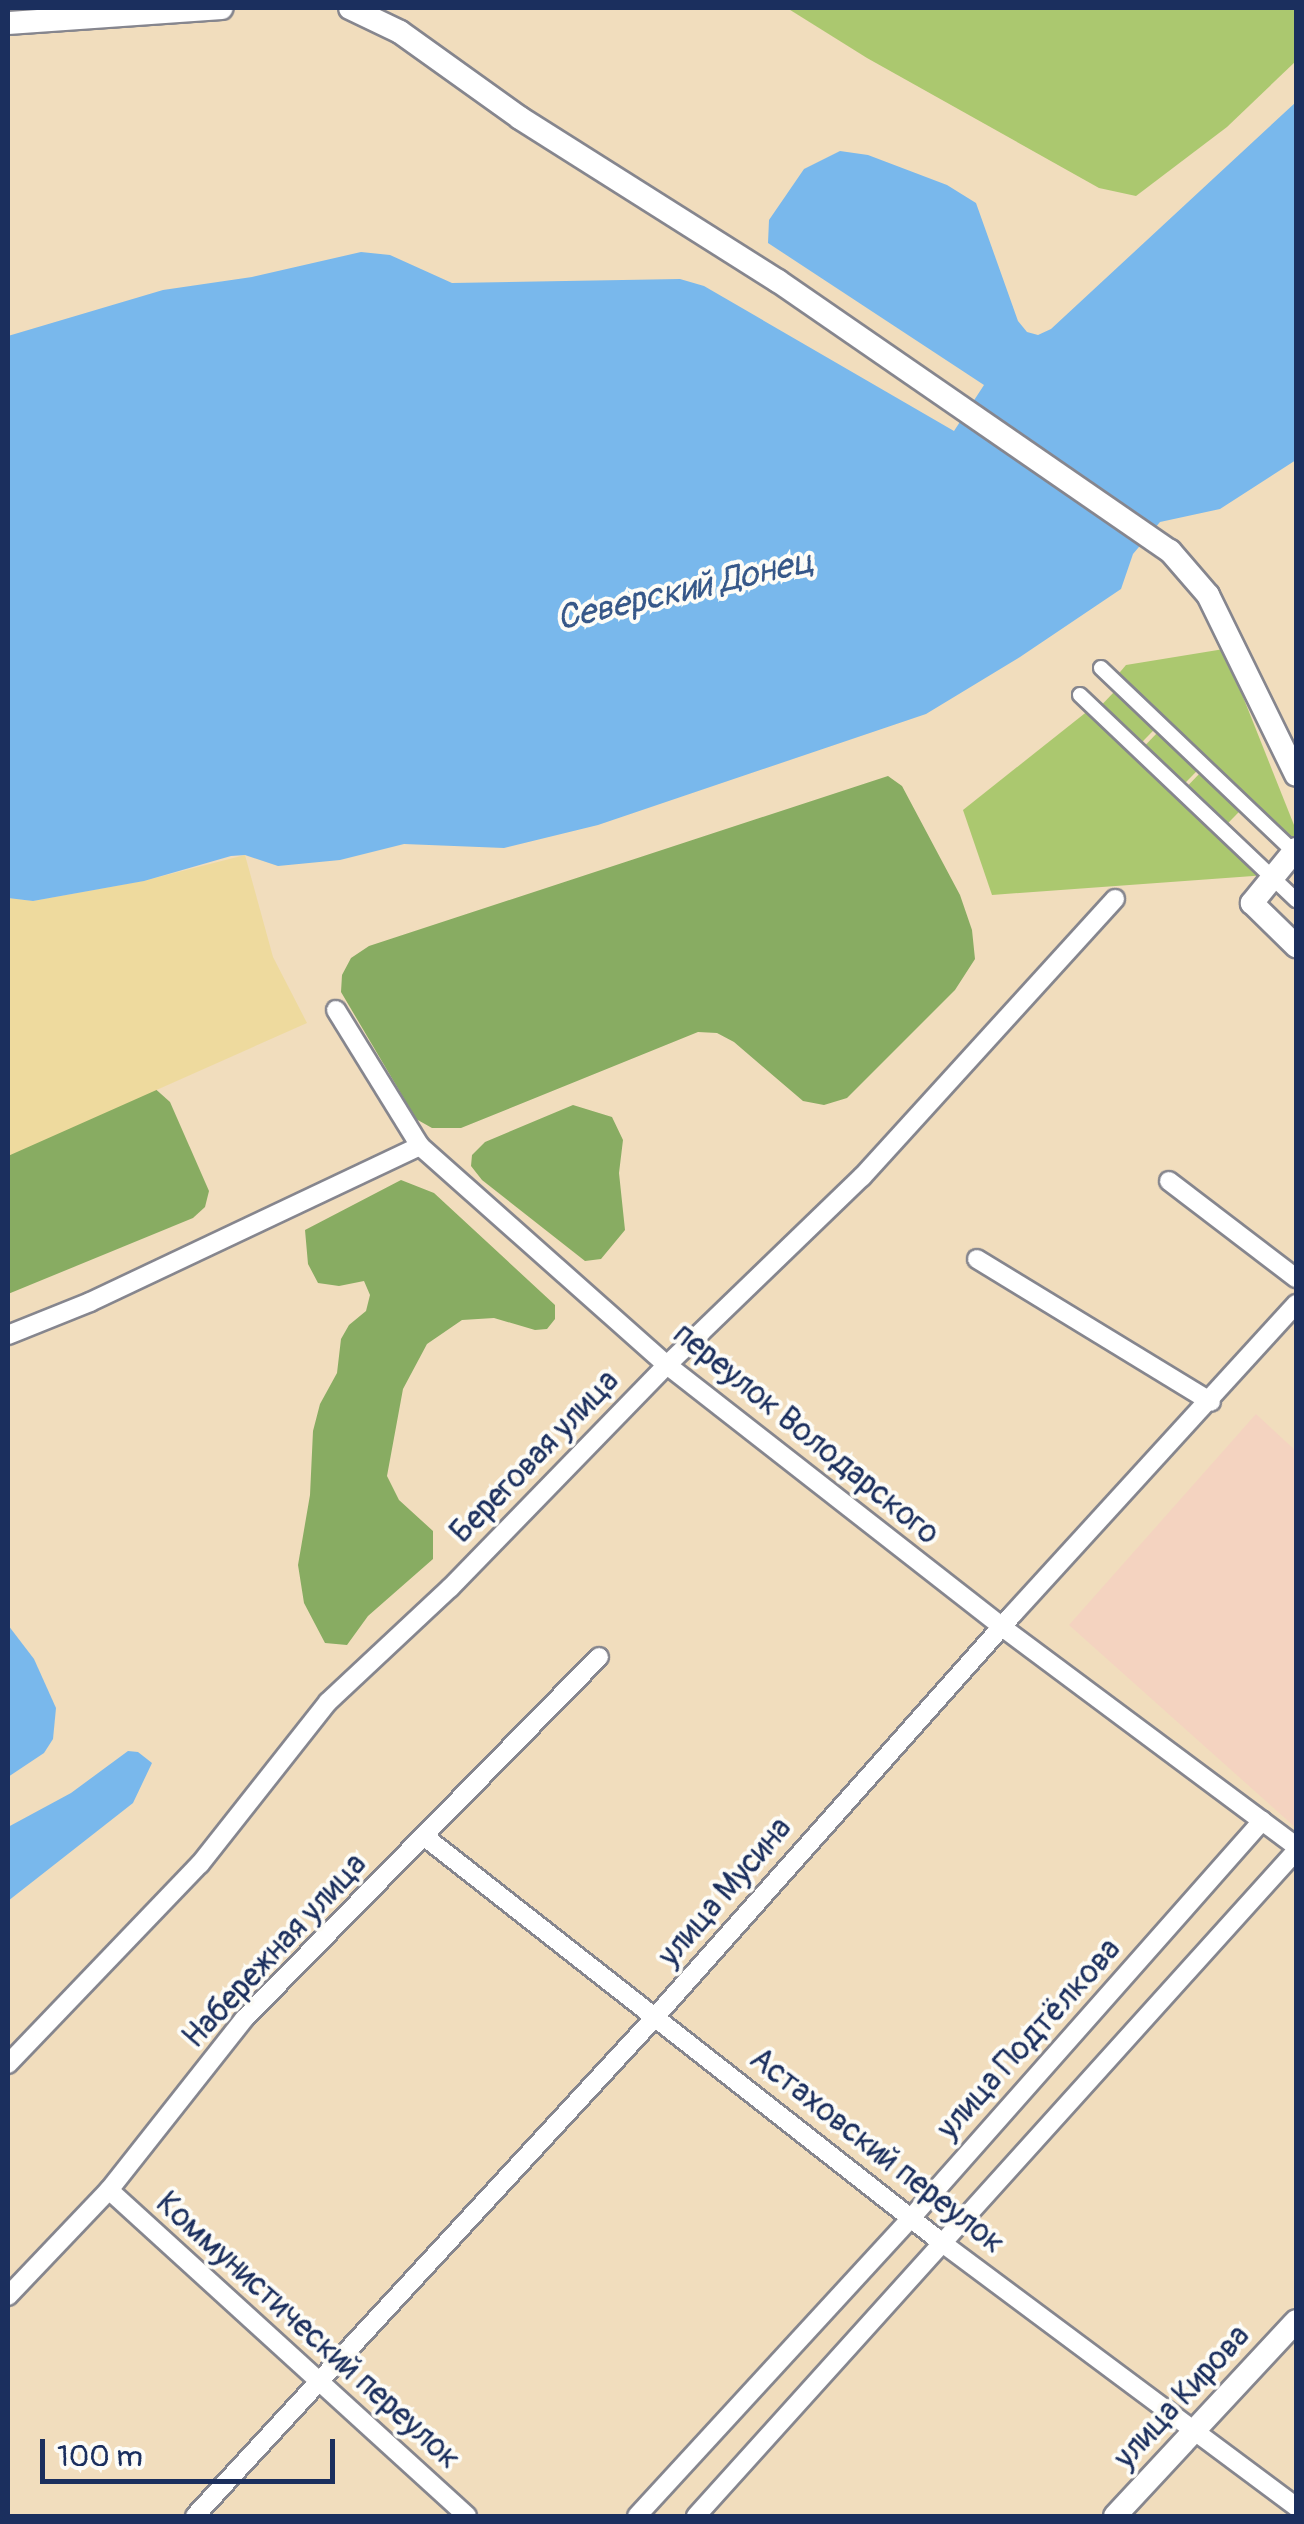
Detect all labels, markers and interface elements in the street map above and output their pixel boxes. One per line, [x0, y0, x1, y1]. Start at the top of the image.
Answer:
water label: Северский Донец [553, 540, 817, 640]
street label: переулок Володарского [665, 1315, 947, 1553]
street label: Береговая улица [443, 1362, 627, 1552]
street label: улица Мусина [650, 1810, 800, 1974]
street label: Набережная улица [175, 1846, 375, 2056]
street label: улица Подтёлкова [929, 1931, 1129, 2147]
street label: Астаховский переулок [742, 2040, 1012, 2262]
street label: Коммунистический переулок [148, 2184, 468, 2478]
street label: улица Кирова [1106, 2317, 1258, 2477]
scale bar [45, 2419, 340, 2481]
text: 100 m [57, 2438, 143, 2475]

